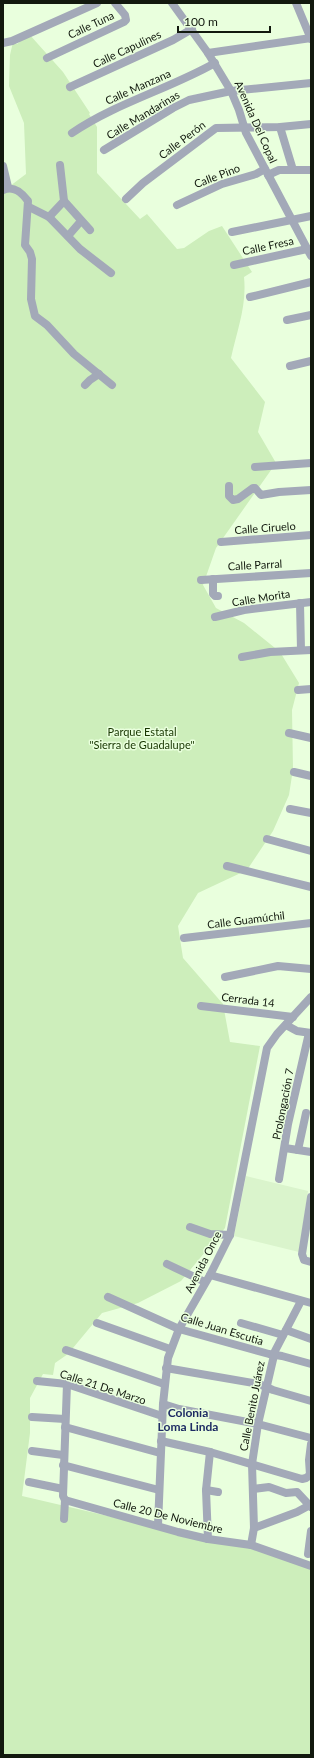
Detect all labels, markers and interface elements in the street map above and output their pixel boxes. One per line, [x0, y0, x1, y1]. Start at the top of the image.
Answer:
street label: Calle Tuna [66, 8, 116, 41]
scale bar [178, 8, 270, 34]
text: 100 m [184, 14, 218, 29]
street label: Calle Capulines [91, 27, 163, 70]
street label: Calle Manzana [103, 66, 173, 107]
street label: Avenida Del Copal [232, 79, 280, 165]
street label: Calle Mandarinas [104, 88, 182, 142]
street label: Calle Perón [156, 118, 208, 161]
street label: Calle Pino [192, 161, 242, 190]
street label: Calle Fresa [241, 234, 295, 257]
street label: Calle Ciruelo [234, 519, 296, 536]
street label: Calle Parral [227, 557, 283, 572]
street label: Calle Morita [231, 586, 291, 609]
park label: Parque Estatal "Sierra de Guadalupe" [89, 725, 195, 751]
street label: Calle Guamúchil [206, 908, 285, 931]
street label: Cerrada 14 [221, 990, 276, 1009]
street label: Prolongación 7 [269, 1067, 296, 1141]
street label: Avenida Once [181, 1229, 224, 1295]
street label: Calle Juan Escutia [179, 1310, 265, 1347]
street label: Calle Benito Juárez [236, 1360, 267, 1452]
street label: Calle 21 De Marzo [58, 1366, 148, 1407]
district label: Colonia Loma Linda [158, 1405, 218, 1434]
street label: Calle 20 De Noviembre [112, 1496, 224, 1535]

